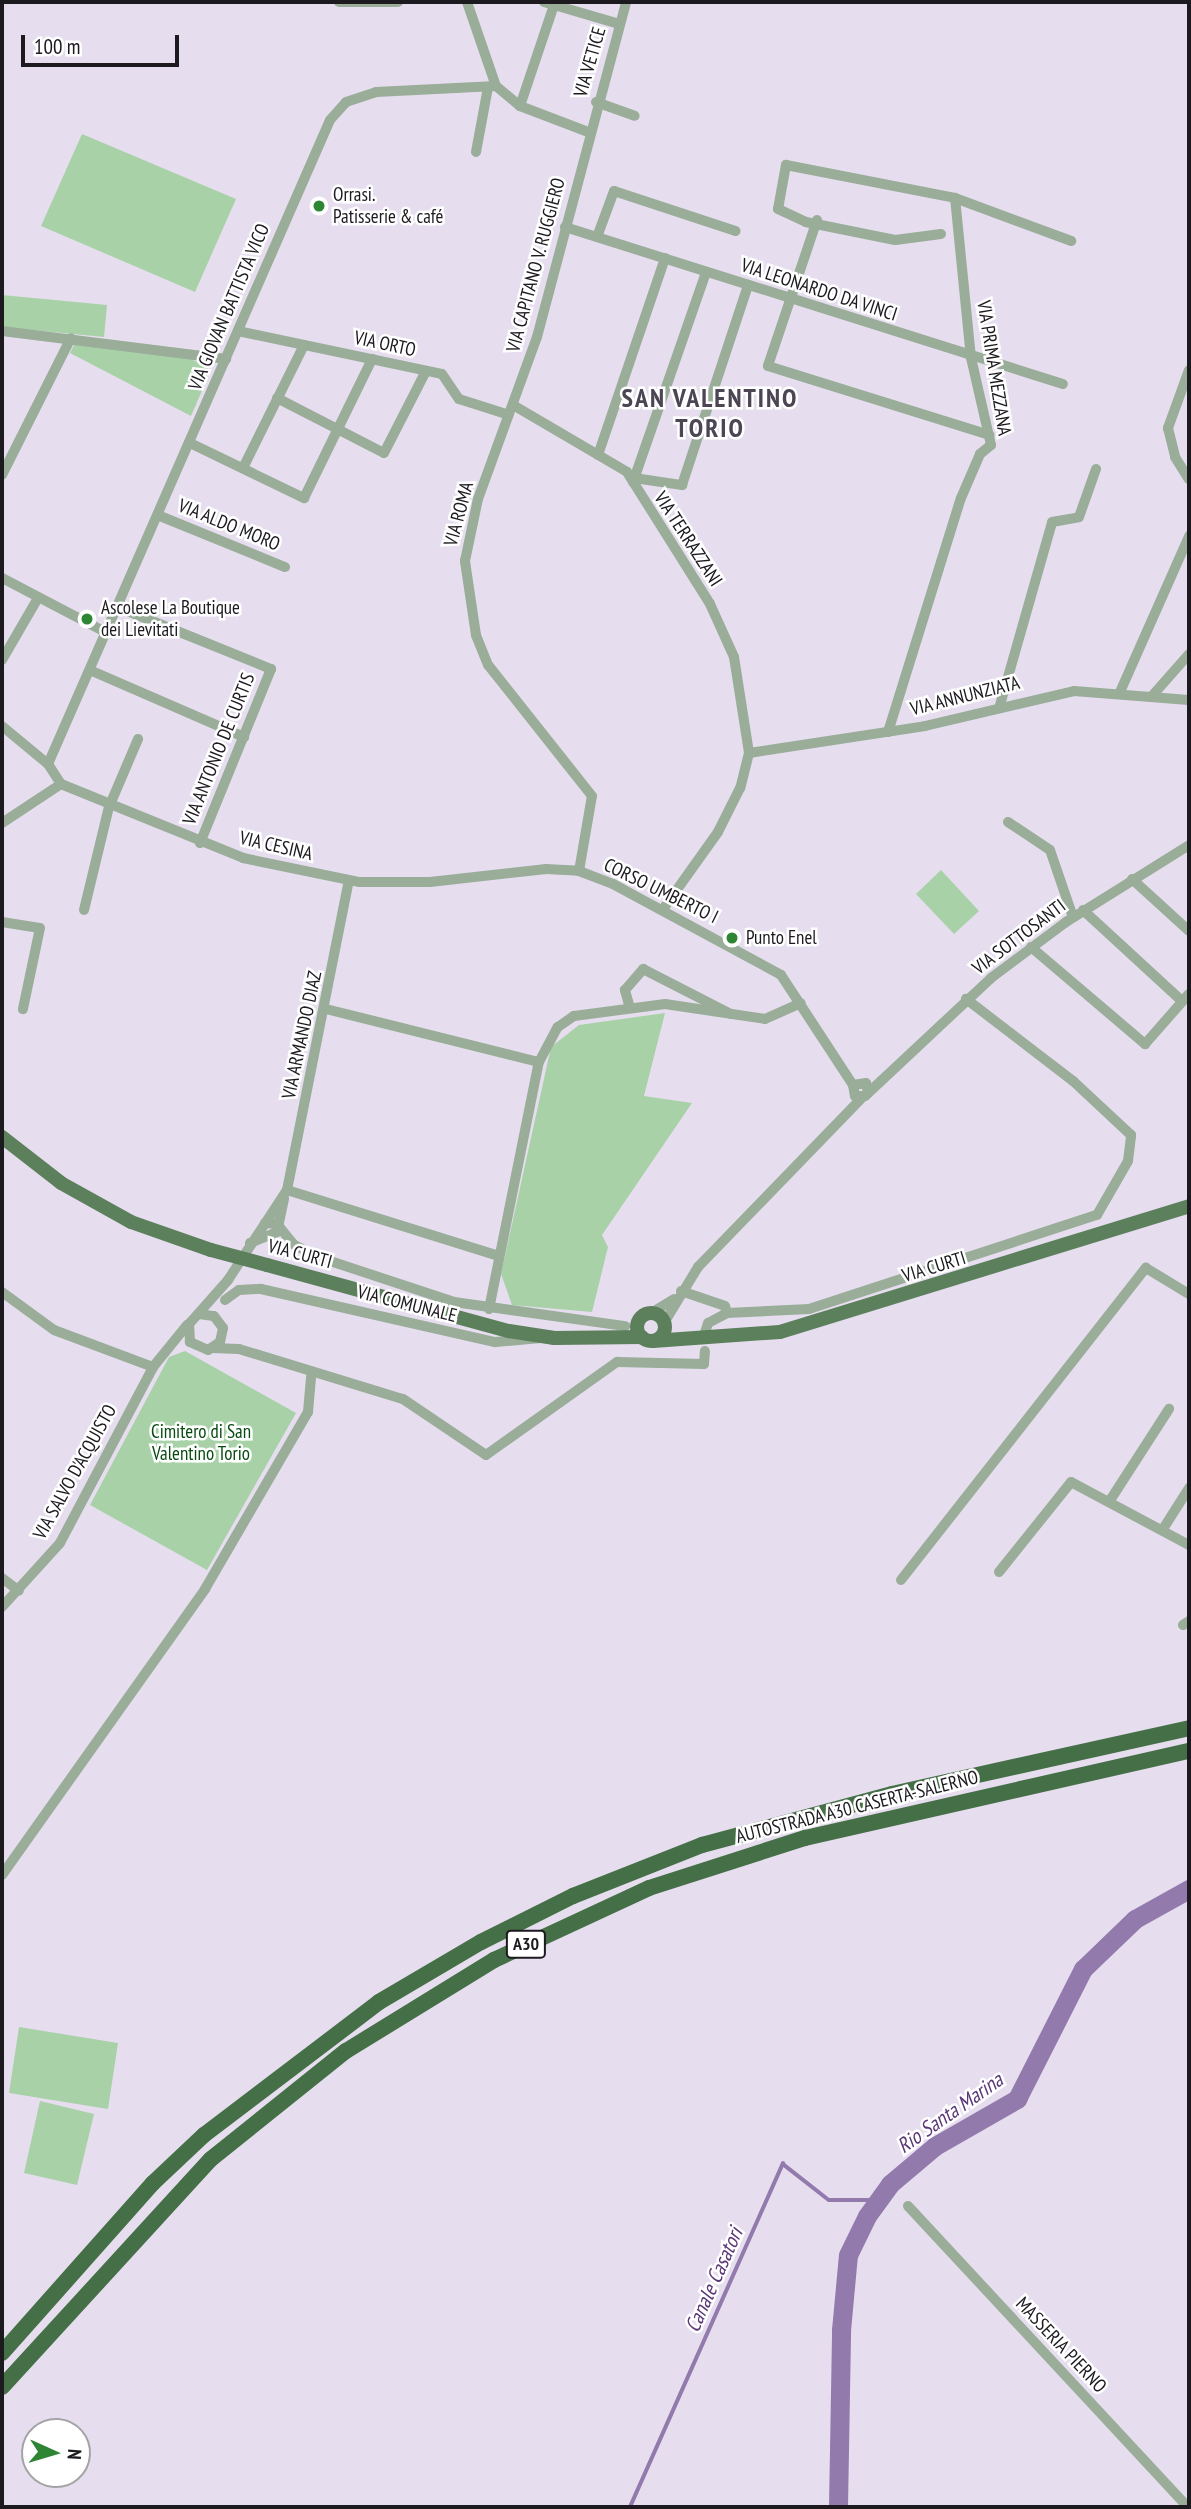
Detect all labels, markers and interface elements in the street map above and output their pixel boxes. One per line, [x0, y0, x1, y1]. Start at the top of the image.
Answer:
scale bar [24, 21, 182, 65]
street label: VIA VETICE [569, 24, 611, 100]
text: 100 m [34, 33, 80, 60]
street label: VIA CAPITANO V. RUGGIERO [501, 174, 571, 356]
place label: Orrasi. Patisserie & café [333, 184, 443, 228]
marker: Orrasi. Patisserie & café [311, 198, 327, 214]
street label: VIA GIOVAN BATTISTA VICO [183, 219, 275, 395]
street label: VIA LEONARDO DA VINCI [737, 254, 901, 326]
street label: VIA PRIMA MEZZANA [972, 298, 1016, 438]
street label: VIA ORTO [352, 326, 418, 362]
district label: SAN VALENTINO TORIO [623, 382, 797, 444]
street label: VIA ROMA [439, 479, 479, 549]
street label: VIA TERRAZZANI [649, 487, 727, 591]
street label: VIA ALDO MORO [174, 494, 284, 556]
place label: Ascolese La Boutique dei Lievitati [101, 597, 240, 641]
marker: Ascolese La Boutique dei Lievitati [79, 611, 95, 627]
street label: VIA ANTONIO DE CURTIS [178, 669, 260, 829]
street label: VIA ANNUNZIATA [907, 671, 1023, 721]
street label: VIA CESINA [237, 826, 315, 866]
street label: CORSO UMBERTO I [600, 853, 722, 929]
street label: VIA SOTTOSANTI [968, 894, 1070, 980]
place label: Punto Enel [746, 927, 817, 949]
marker: Punto Enel [724, 930, 740, 946]
street label: VIA ARMANDO DIAZ [277, 968, 327, 1102]
street label: VIA CURTI [265, 1234, 335, 1274]
street label: VIA CURTI [899, 1246, 969, 1288]
street label: VIA COMUNALE [355, 1281, 459, 1327]
street label: VIA SALVO D'ACQUISTO [28, 1400, 122, 1544]
park label: Cimitero di San Valentino Torio [151, 1421, 251, 1465]
street label: AUTOSTRADA A30 CASERTA-SALERNO [733, 1766, 981, 1848]
road number: A30 [505, 1930, 547, 1958]
water label: Rio Santa Marina [892, 2067, 1008, 2159]
water label: Canale Casatori [680, 2224, 748, 2336]
street label: MASSERIA PIERNO [1011, 2292, 1111, 2398]
north arrow [21, 2418, 91, 2488]
text: N [63, 2448, 87, 2460]

